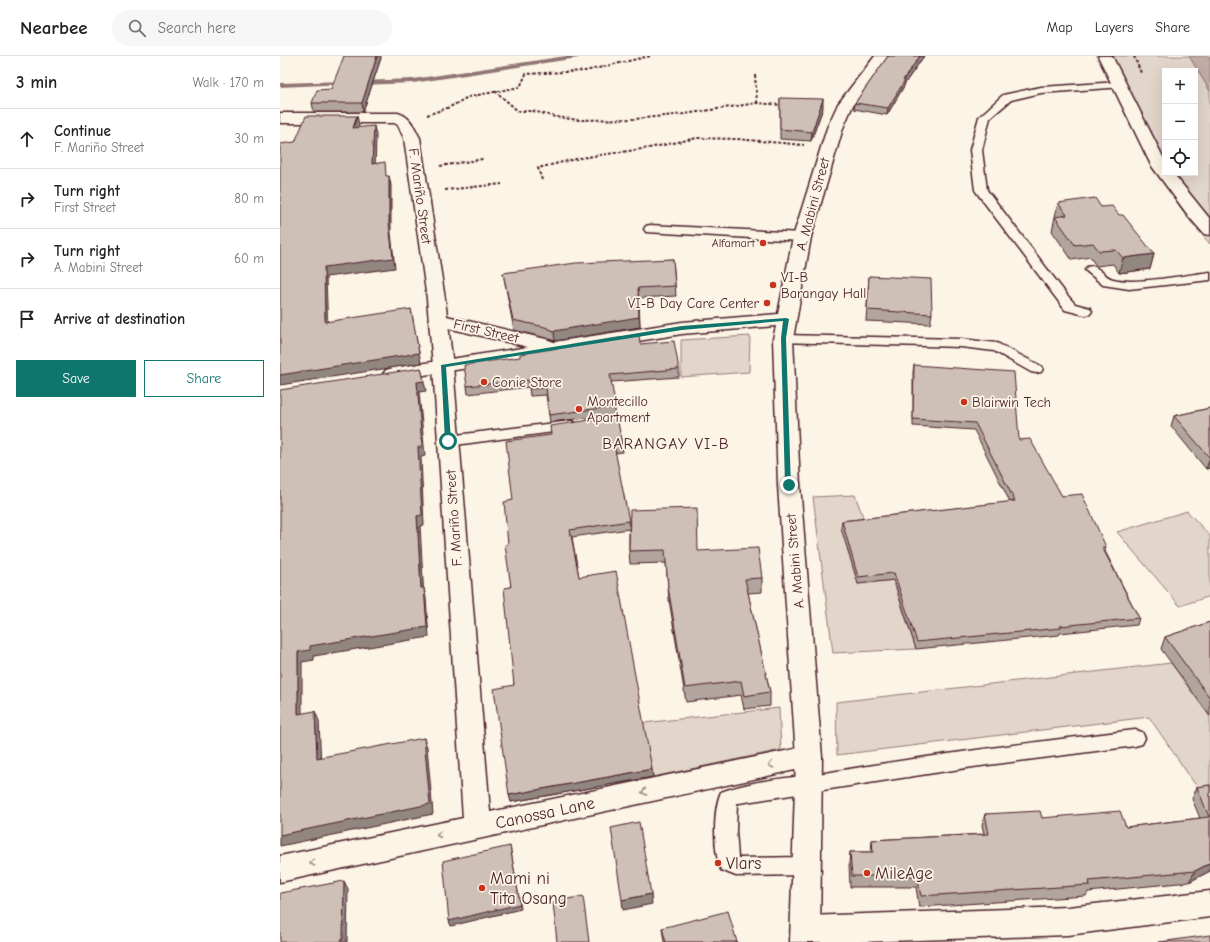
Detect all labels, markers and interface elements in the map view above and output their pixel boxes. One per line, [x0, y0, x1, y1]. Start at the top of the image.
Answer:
search box [112, 10, 392, 46]
text: Nearbee [20, 17, 88, 39]
icon: search [126, 17, 148, 39]
text: Search here [158, 19, 236, 37]
text: Map [1046, 19, 1073, 36]
text: Layers [1095, 19, 1133, 36]
text: Share [1155, 19, 1190, 36]
map controls [1162, 68, 1198, 176]
button: + [1162, 68, 1198, 104]
text: 3 min [16, 73, 57, 92]
text: Walk · 170 m [192, 75, 264, 90]
button: − [1162, 104, 1198, 140]
text: Continue [54, 122, 111, 140]
icon: ahead [16, 128, 38, 150]
text: 30 m [234, 131, 264, 146]
text: F. Mariño Street [54, 140, 144, 155]
button: locate [1162, 140, 1198, 176]
street label: F. Mariño Street [405, 147, 435, 246]
street label: A. Mabini Street [792, 155, 834, 252]
text: Turn right [54, 182, 120, 200]
icon: right [16, 188, 38, 210]
text: 80 m [234, 191, 264, 206]
text: First Street [54, 200, 116, 215]
place label: Alfamart [712, 236, 756, 250]
marker: Alfamart [758, 238, 768, 248]
text: Turn right [54, 242, 120, 260]
icon: right [16, 248, 38, 270]
text: 60 m [234, 251, 264, 266]
text: A. Mabini Street [54, 260, 142, 275]
place label: VI-B Barangay Hall [781, 269, 866, 302]
marker: VI-B Barangay Hall [768, 280, 778, 290]
place label: VI-B Day Care Center [628, 295, 759, 312]
marker: VI-B Day Care Center [762, 298, 772, 308]
icon: arrive [16, 308, 38, 330]
text: Arrive at destination [54, 310, 185, 328]
street label: First Street [452, 315, 521, 347]
button: Save [16, 360, 136, 397]
button: Share [144, 360, 264, 397]
place label: Conie Store [492, 374, 562, 391]
marker: Conie Store [479, 377, 489, 387]
place label: Montecillo Apartment [587, 393, 651, 426]
place label: Blairwin Tech [972, 394, 1051, 411]
marker: Blairwin Tech [959, 397, 969, 407]
marker: Montecillo Apartment [574, 404, 584, 414]
route start [439, 432, 457, 450]
district label: BARANGAY VI-B [602, 435, 730, 453]
street label: F. Mariño Street [442, 468, 466, 567]
route end [780, 476, 798, 494]
street label: A. Mabini Street [782, 512, 808, 609]
one-way arrow [768, 761, 774, 769]
one-way arrow [641, 788, 647, 796]
street label: Canossa Lane [494, 793, 596, 833]
one-way arrow [436, 831, 442, 839]
place label: Vlars [726, 854, 761, 873]
one-way arrow [309, 858, 315, 866]
marker: Vlars [713, 858, 723, 868]
place label: MileAge [875, 864, 933, 883]
marker: MileAge [862, 868, 872, 878]
place label: Mami ni Tita Osang [490, 869, 567, 908]
marker: Mami ni Tita Osang [477, 883, 487, 893]

